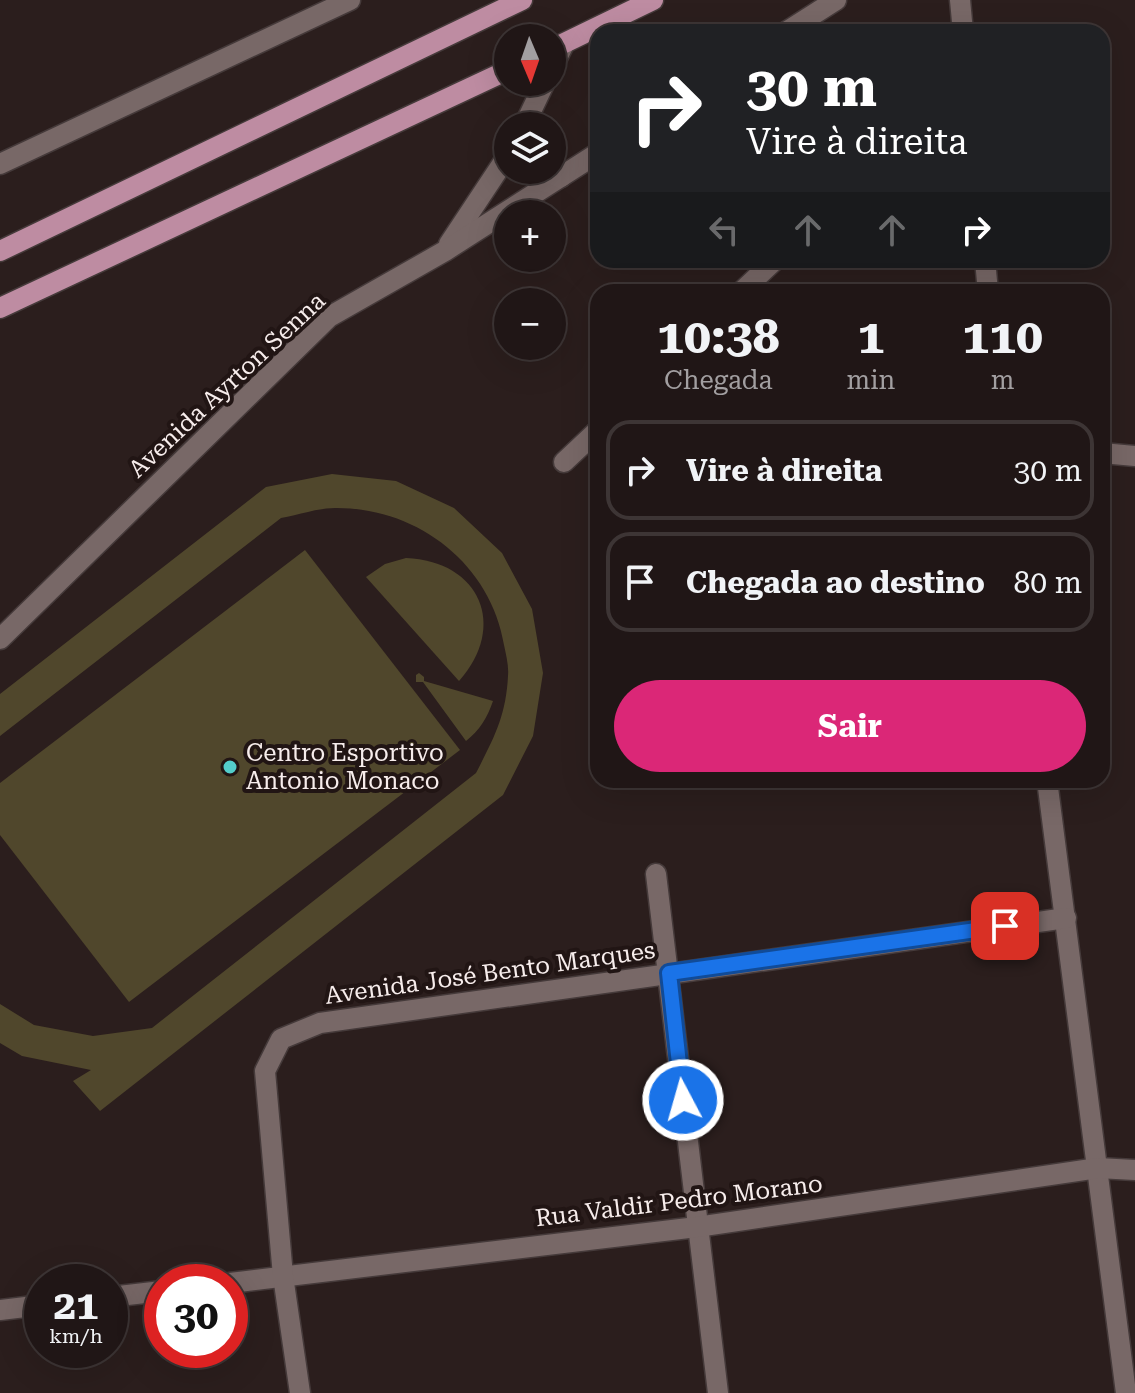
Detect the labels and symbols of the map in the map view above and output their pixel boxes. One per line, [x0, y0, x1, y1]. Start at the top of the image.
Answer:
north arrow [494, 24, 566, 96]
street label: Avenida Ayrton Senna [123, 287, 331, 483]
place label: Centro Esportivo Antonio Monaco [246, 739, 444, 795]
marker: Centro Esportivo Antonio Monaco [221, 758, 239, 776]
pin [971, 892, 1039, 960]
street label: Avenida José Bento Marques [323, 936, 657, 1010]
position arrow [641, 1058, 725, 1142]
street label: Rua Valdir Pedro Morano [534, 1169, 824, 1233]
speed limit sign: 30 [144, 1264, 248, 1368]

